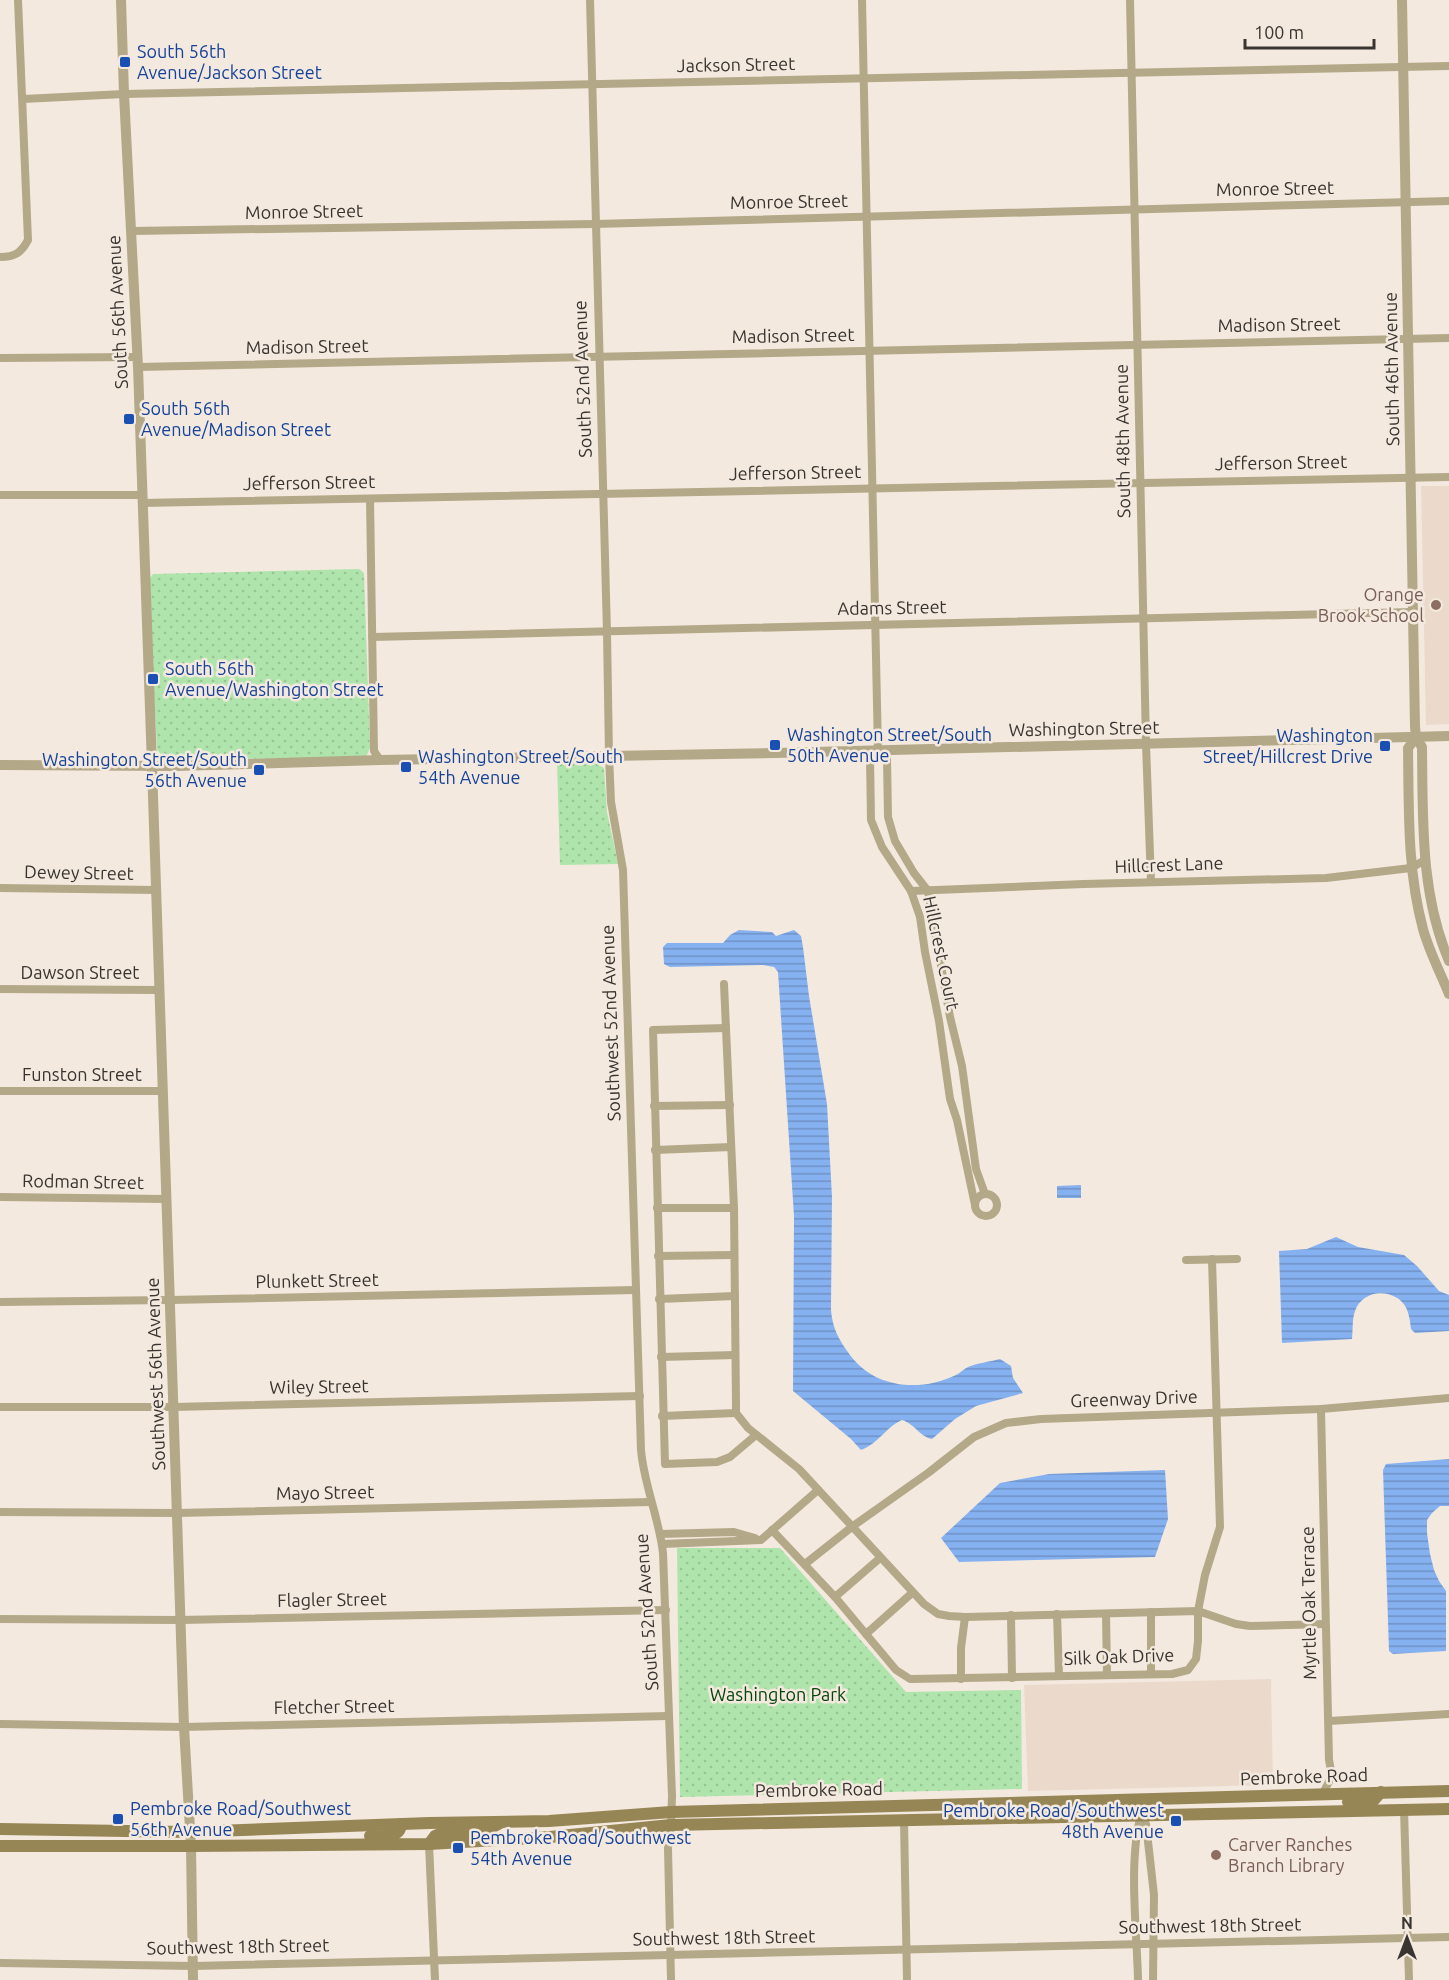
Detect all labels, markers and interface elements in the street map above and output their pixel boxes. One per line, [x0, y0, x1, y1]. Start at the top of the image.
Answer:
scale bar [1245, 12, 1374, 50]
text: 100 m [1254, 22, 1304, 42]
place label: South 56th Avenue/Jackson Street [137, 41, 322, 82]
street label: Jackson Street [677, 53, 795, 75]
marker: South 56th Avenue/Jackson Street [118, 55, 132, 69]
street label: Monroe Street [1216, 177, 1334, 199]
street label: Monroe Street [730, 190, 848, 212]
street label: Monroe Street [245, 200, 363, 222]
street label: South 56th Avenue [103, 235, 131, 390]
street label: South 46th Avenue [1380, 292, 1402, 446]
street label: South 52nd Avenue [569, 300, 595, 458]
street label: Madison Street [1217, 313, 1341, 335]
street label: Madison Street [731, 324, 855, 346]
street label: Madison Street [245, 335, 369, 357]
street label: South 48th Avenue [1111, 364, 1133, 518]
place label: South 56th Avenue/Madison Street [141, 398, 331, 439]
marker: South 56th Avenue/Madison Street [122, 412, 136, 426]
street label: Jefferson Street [1215, 451, 1347, 473]
street label: Jefferson Street [729, 461, 861, 483]
street label: Jefferson Street [243, 471, 375, 493]
place label: Orange Brook School [1318, 584, 1424, 625]
street label: Adams Street [837, 596, 947, 618]
marker: Orange Brook School [1429, 598, 1443, 612]
place label: South 56th Avenue/Washington Street [165, 658, 384, 699]
marker: South 56th Avenue/Washington Street [146, 672, 160, 686]
street label: Washington Street [1008, 717, 1160, 739]
place label: Washington Street/South 50th Avenue [787, 724, 992, 765]
place label: Washington Street/Hillcrest Drive [1203, 725, 1373, 766]
marker: Washington Street/South 50th Avenue [768, 738, 782, 752]
marker: Washington Street/Hillcrest Drive [1378, 739, 1392, 753]
place label: Washington Street/South 54th Avenue [418, 746, 623, 787]
place label: Washington Street/South 56th Avenue [42, 749, 247, 790]
marker: Washington Street/South 54th Avenue [399, 760, 413, 774]
marker: Washington Street/South 56th Avenue [252, 763, 266, 777]
street label: Hillcrest Lane [1114, 852, 1224, 876]
street label: Dewey Street [24, 861, 134, 883]
street label: Hillcrest Court [920, 894, 964, 1012]
street label: Southwest 52nd Avenue [597, 925, 623, 1121]
street label: Dawson Street [21, 962, 139, 982]
street label: Funston Street [22, 1064, 142, 1084]
street label: Rodman Street [22, 1170, 144, 1192]
street label: Plunkett Street [255, 1269, 379, 1291]
street label: Southwest 56th Avenue [142, 1277, 168, 1471]
street label: Wiley Street [269, 1375, 369, 1397]
street label: Greenway Drive [1070, 1386, 1198, 1410]
street label: Mayo Street [276, 1481, 374, 1503]
street label: Myrtle Oak Terrace [1297, 1526, 1319, 1680]
street label: South 52nd Avenue [631, 1533, 661, 1691]
street label: Flagler Street [277, 1588, 387, 1610]
street label: Silk Oak Drive [1063, 1644, 1175, 1668]
park label: Washington Park [710, 1684, 846, 1704]
street label: Fletcher Street [273, 1695, 395, 1717]
street label: Pembroke Road [1240, 1764, 1368, 1788]
street label: Pembroke Road [755, 1778, 883, 1800]
place label: Pembroke Road/Southwest 56th Avenue [130, 1798, 351, 1839]
place label: Pembroke Road/Southwest 48th Avenue [943, 1800, 1164, 1841]
marker: Pembroke Road/Southwest 56th Avenue [111, 1812, 125, 1826]
marker: Pembroke Road/Southwest 48th Avenue [1169, 1814, 1183, 1828]
place label: Pembroke Road/Southwest 54th Avenue [470, 1827, 691, 1868]
place label: Carver Ranches Branch Library [1228, 1834, 1352, 1875]
marker: Pembroke Road/Southwest 54th Avenue [451, 1841, 465, 1855]
marker: Carver Ranches Branch Library [1209, 1848, 1223, 1862]
north arrow [1377, 1908, 1437, 1968]
street label: Southwest 18th Street [1119, 1913, 1301, 1937]
text: N [1401, 1914, 1413, 1932]
street label: Southwest 18th Street [633, 1925, 815, 1949]
street label: Southwest 18th Street [147, 1934, 329, 1958]

